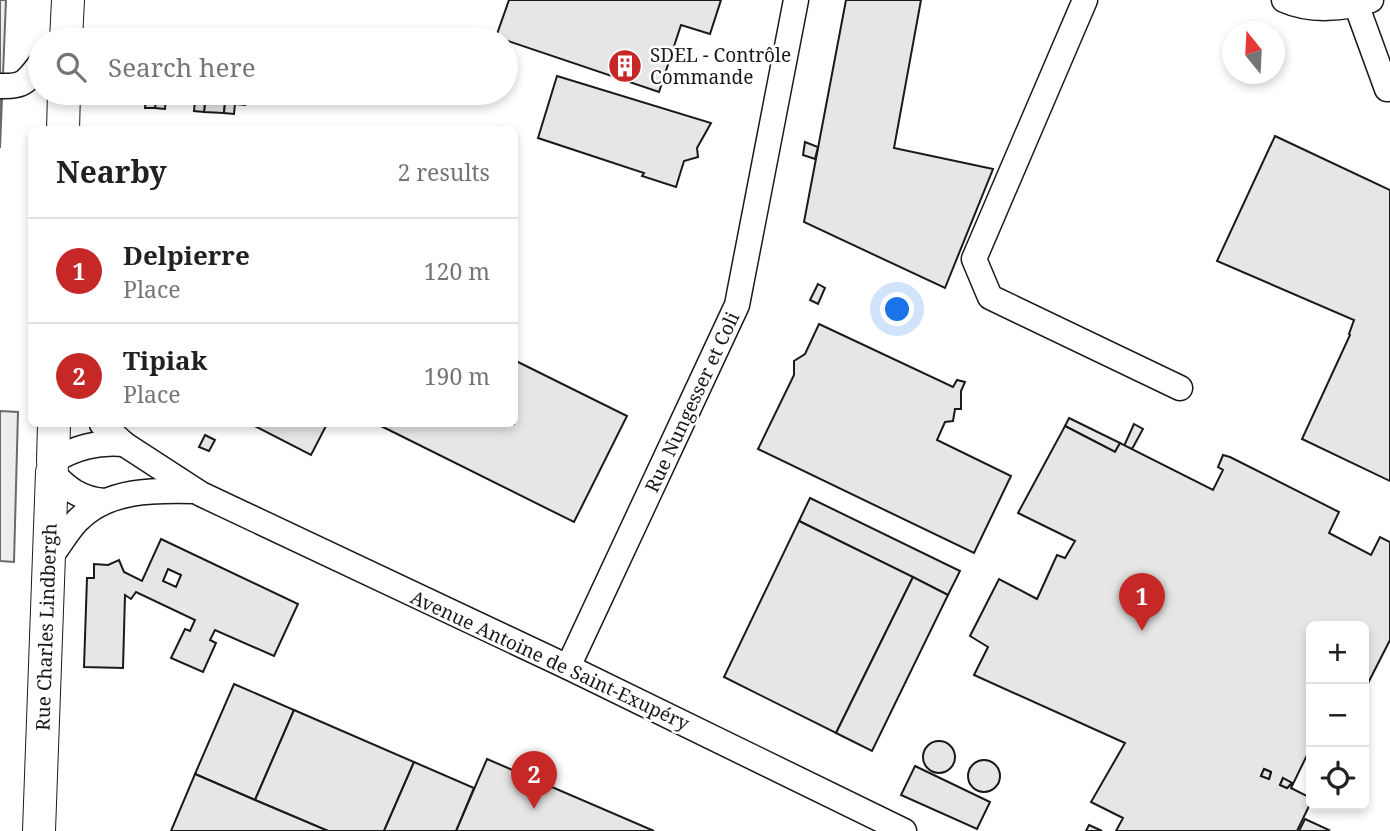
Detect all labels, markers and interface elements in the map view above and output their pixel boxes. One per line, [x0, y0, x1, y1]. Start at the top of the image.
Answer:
north arrow [1222, 21, 1285, 84]
search box [28, 28, 518, 105]
place label: SDEL - Contrôle Commande [650, 42, 791, 90]
building icon: SDEL - Contrôle Commande [606, 47, 644, 85]
icon: search [52, 48, 90, 86]
text: Search here [108, 49, 256, 85]
text: Nearby [56, 151, 167, 192]
text: 2 results [397, 156, 490, 188]
text: Delpierre [123, 237, 250, 273]
text: 1 [73, 255, 86, 287]
text: 120 m [424, 255, 490, 287]
text: Place [123, 273, 181, 305]
your location [880, 292, 914, 326]
street label: Rue Nungesser et Coli [639, 307, 745, 497]
text: Tipiak [123, 342, 207, 378]
text: 2 [73, 360, 86, 392]
text: 190 m [424, 360, 490, 392]
text: Place [123, 378, 181, 410]
street label: Rue Charles Lindbergh [29, 523, 63, 731]
pin: 1 [1119, 573, 1165, 631]
street label: Avenue Antoine de Saint-Exupéry [406, 584, 694, 736]
map controls [1306, 621, 1369, 810]
button: + [1306, 621, 1369, 684]
button: − [1306, 684, 1369, 747]
button: locate [1306, 747, 1369, 810]
pin: 2 [511, 751, 557, 809]

